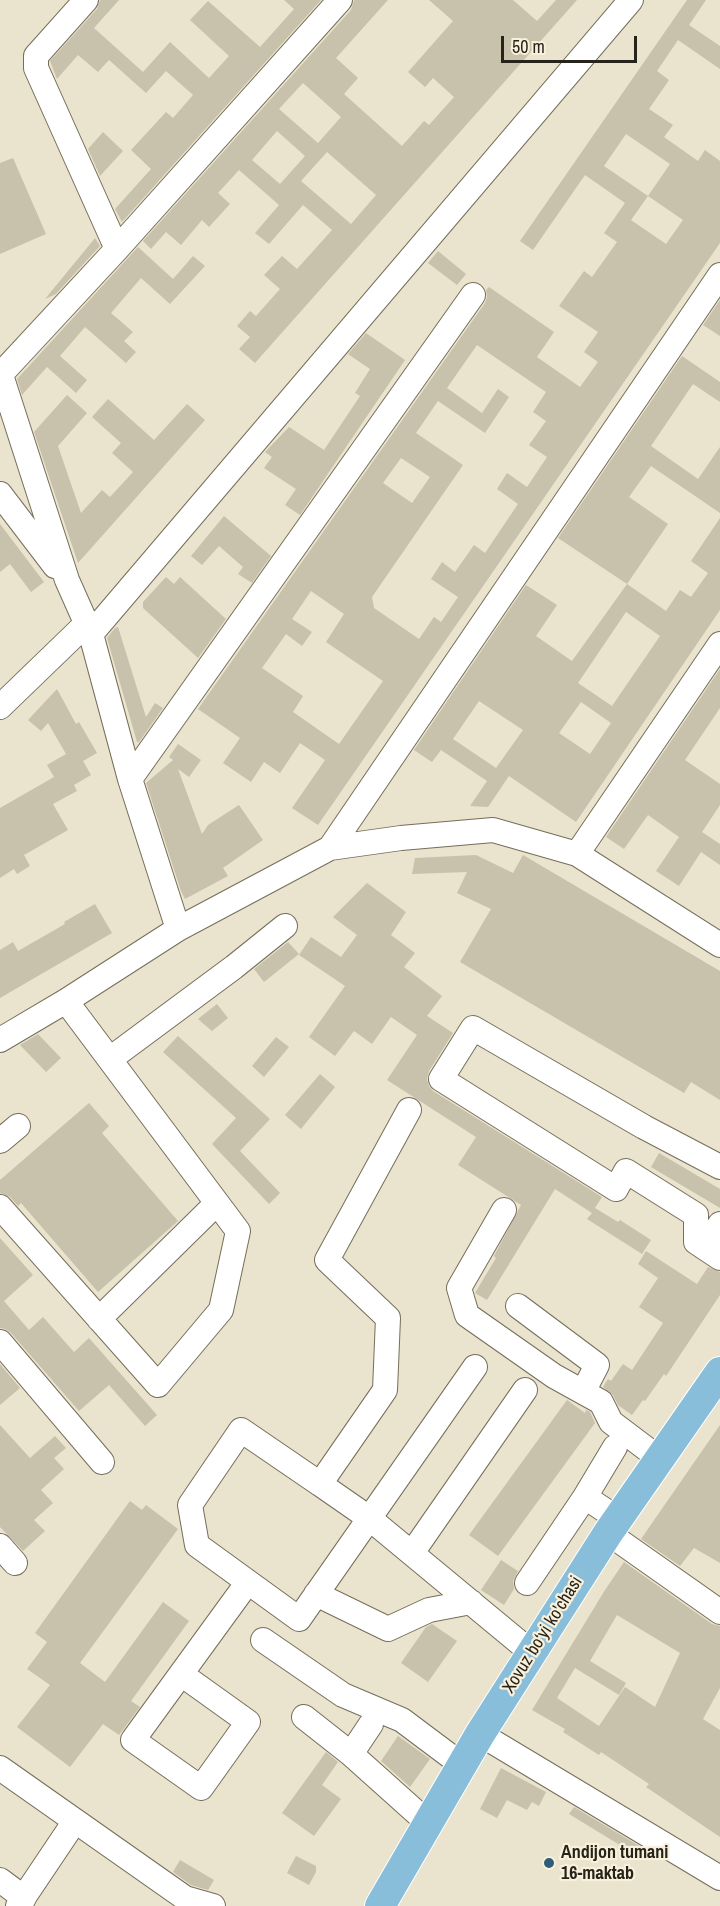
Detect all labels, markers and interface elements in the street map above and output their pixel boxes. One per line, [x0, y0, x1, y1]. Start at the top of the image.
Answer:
scale bar [504, 24, 640, 62]
text: 50 m [512, 34, 545, 59]
street label: Xovuz bo‘yi ko'chasi [498, 1573, 588, 1697]
place label: Andijon tumani 16-maktab [561, 1842, 668, 1884]
marker: Andijon tumani 16-maktab [542, 1856, 556, 1870]

